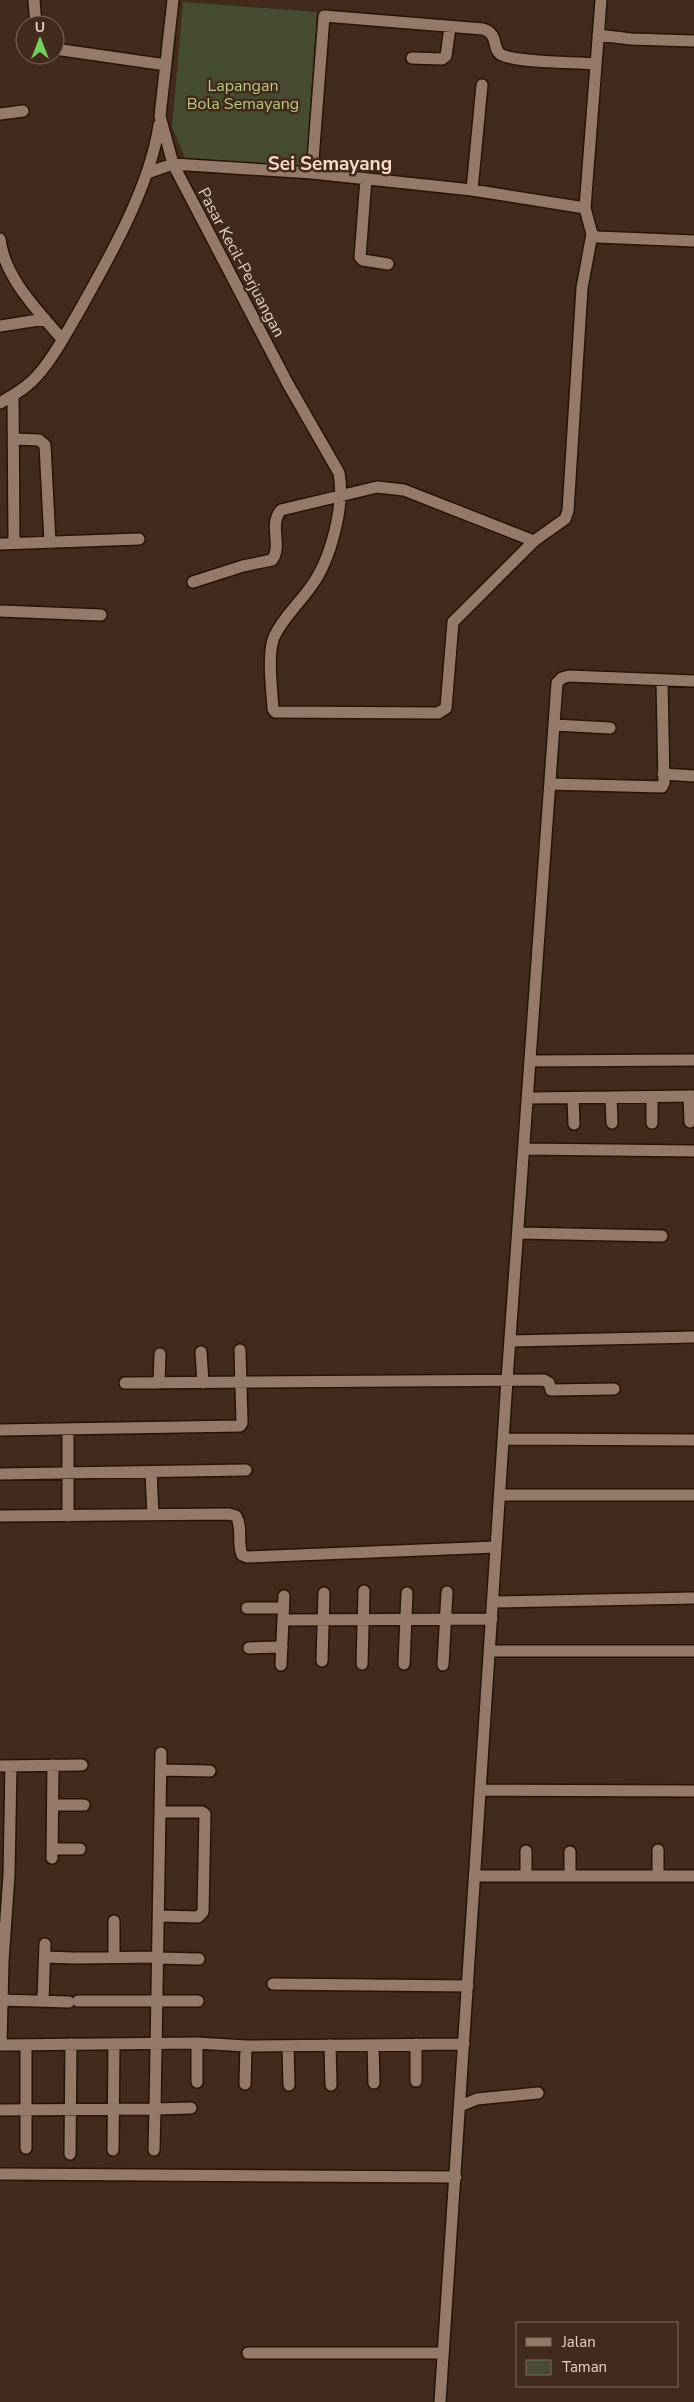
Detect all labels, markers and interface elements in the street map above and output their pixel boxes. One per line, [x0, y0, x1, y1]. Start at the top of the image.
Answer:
north arrow [15, 15, 65, 65]
text: U [35, 18, 45, 37]
park label: Lapangan Bola Semayang [187, 75, 299, 115]
district label: Sei Semayang [268, 151, 392, 177]
street label: Pasar Kecil-Perjuangan [192, 184, 290, 341]
legend [516, 2322, 679, 2387]
text: Jalan [561, 2332, 596, 2352]
text: Taman [562, 2357, 607, 2377]

